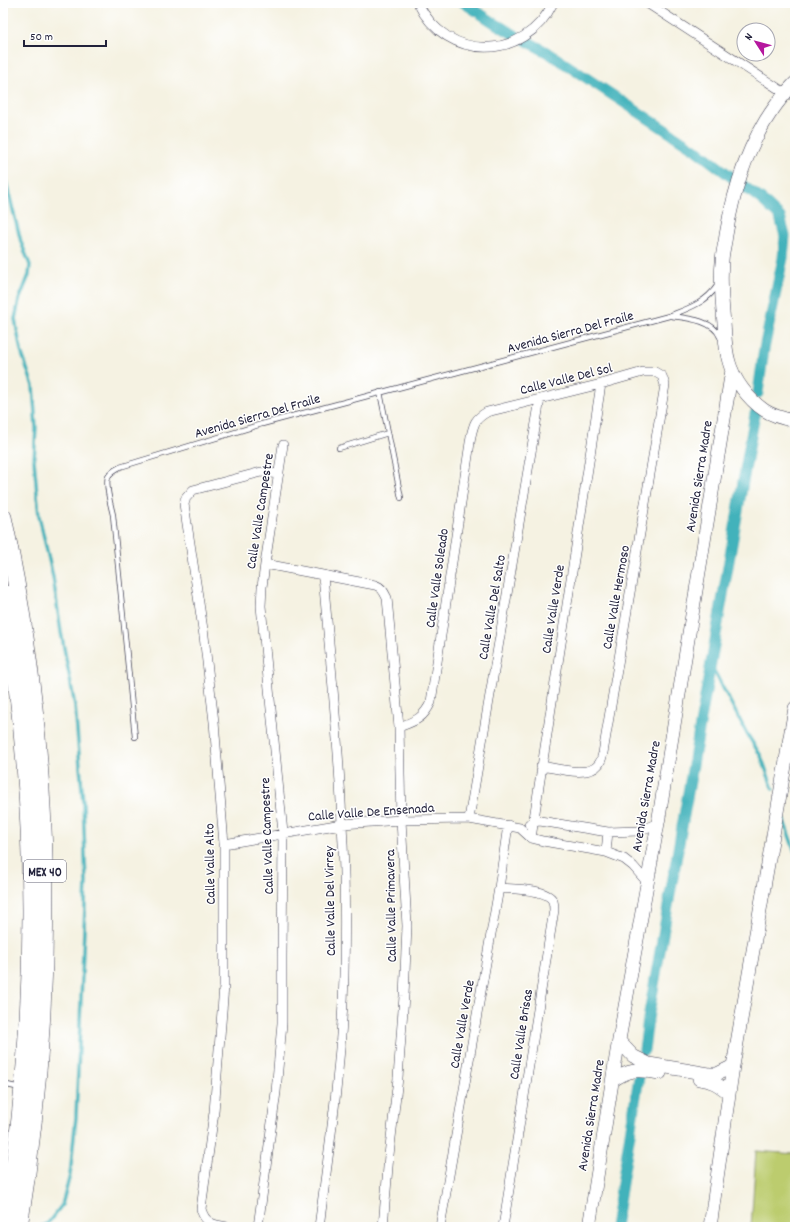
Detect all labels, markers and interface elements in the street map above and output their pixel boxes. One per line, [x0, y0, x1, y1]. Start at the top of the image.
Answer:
scale bar [24, 22, 106, 48]
north arrow [736, 22, 776, 62]
text: 50 m [30, 29, 53, 46]
text: N [741, 30, 758, 44]
street label: Avenida Sierra Del Fraile [505, 306, 636, 359]
street label: Calle Valle Del Sol [518, 359, 615, 401]
street label: Avenida Sierra Del Fraile [192, 389, 323, 444]
street label: Avenida Sierra Madre [681, 419, 719, 534]
street label: Calle Valle Campestre [242, 452, 280, 571]
street label: Calle Valle Soleado [421, 527, 455, 629]
street label: Calle Valle Hermoso [598, 544, 636, 651]
street label: Calle Valle Del Salto [474, 553, 512, 661]
street label: Calle Valle Verde [537, 563, 571, 655]
street label: Avenida Sierra Madre [627, 739, 667, 854]
street label: Calle Valle Campestre [256, 777, 280, 895]
street label: Calle Valle De Ensenada [307, 799, 435, 827]
street label: Calle Valle Alto [200, 823, 222, 905]
street label: Calle Valle Del Virrey [320, 845, 342, 956]
street label: Calle Valle Primavera [381, 849, 403, 963]
road number: MEX 40 [24, 860, 66, 882]
street label: Calle Valle Verde [445, 978, 481, 1070]
street label: Calle Valle Brisas [505, 987, 539, 1081]
street label: Avenida Sierra Madre [573, 1058, 611, 1173]

